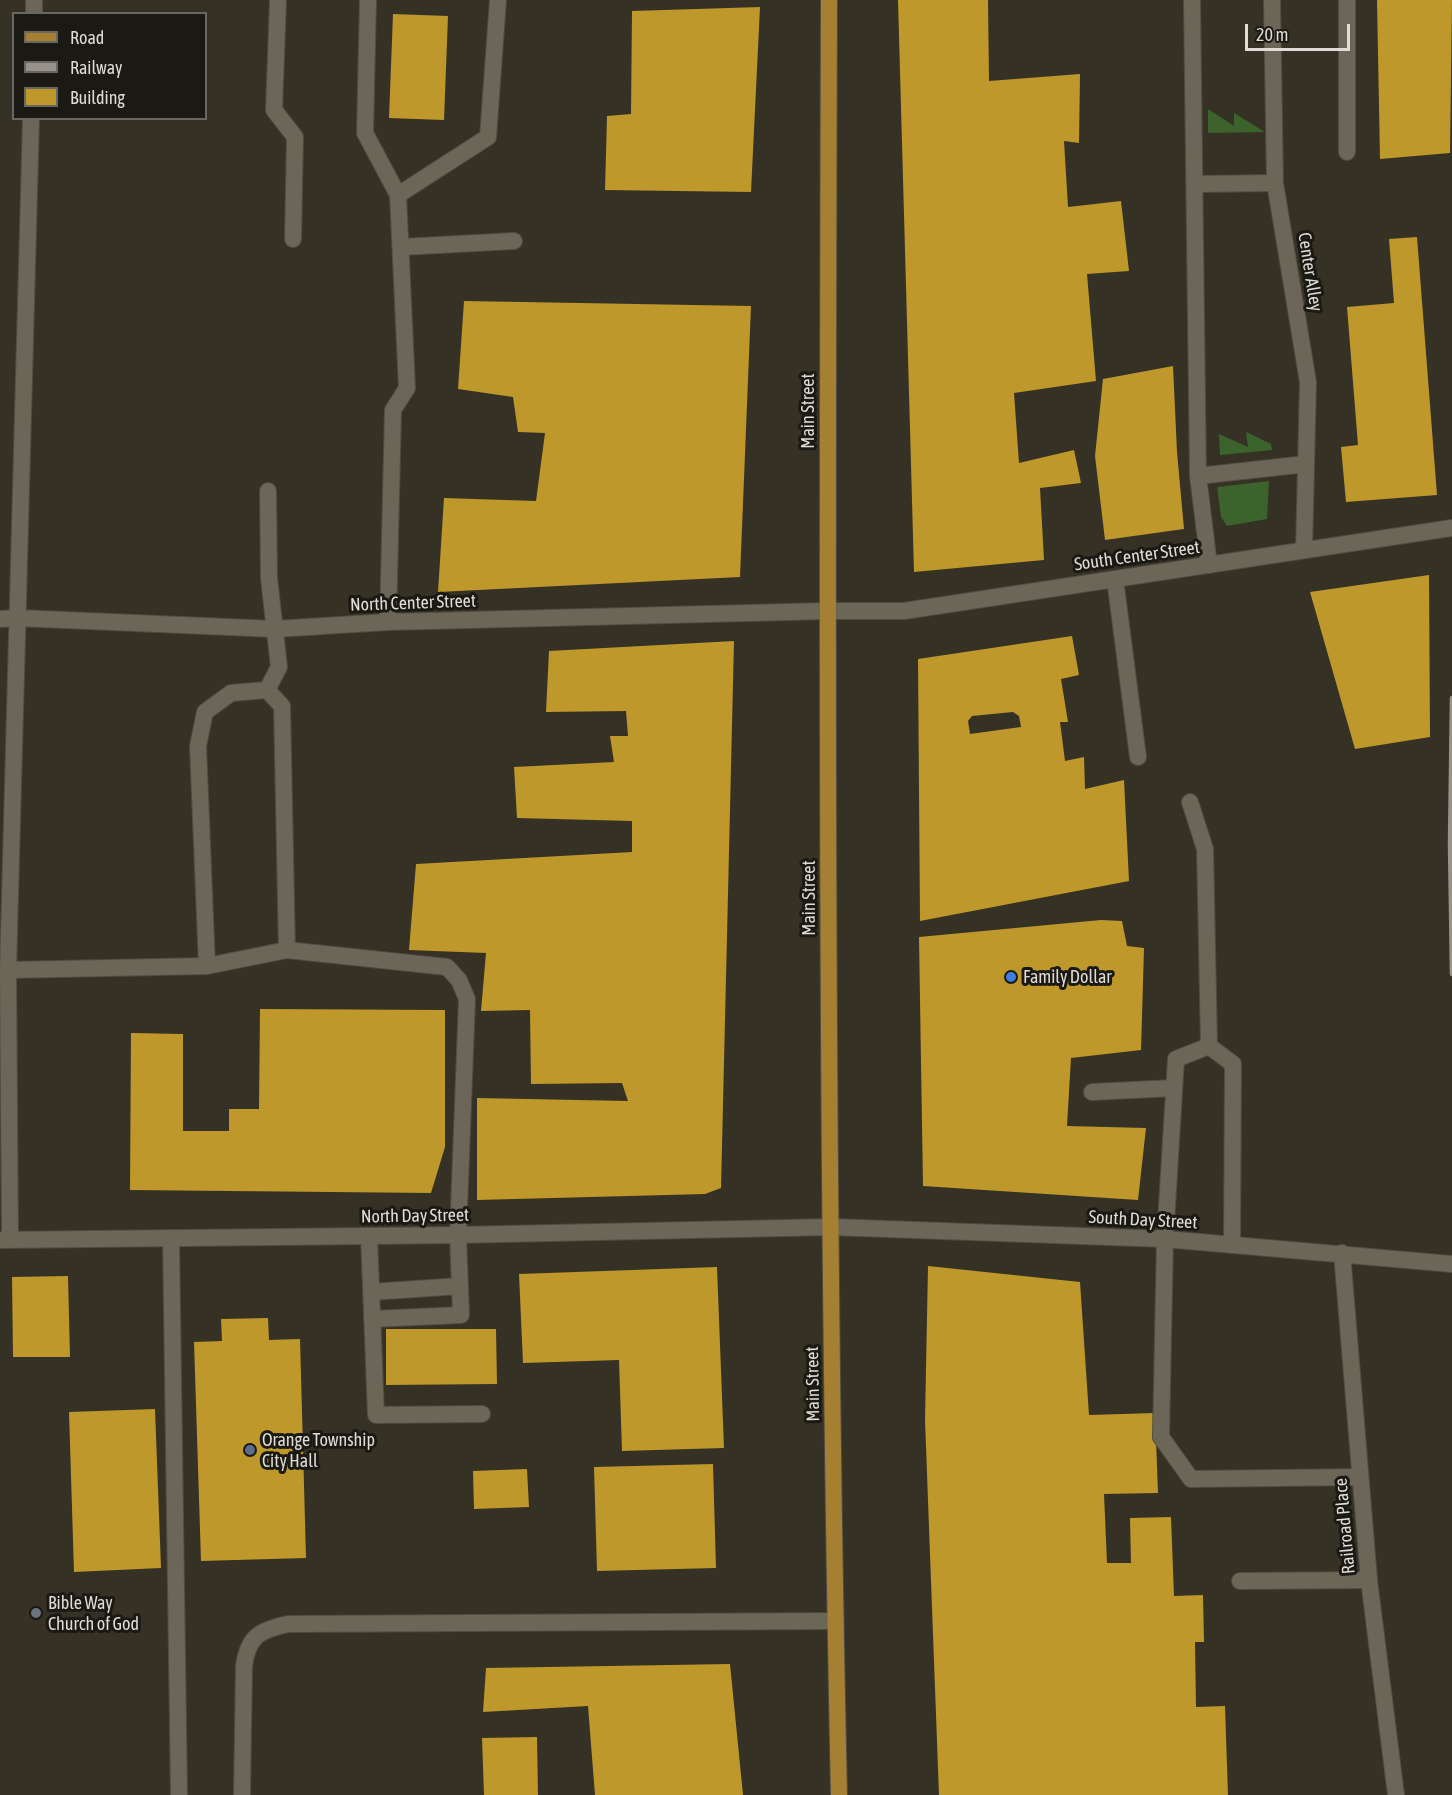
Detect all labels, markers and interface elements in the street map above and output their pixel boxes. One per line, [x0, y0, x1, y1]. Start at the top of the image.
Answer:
legend [12, 12, 207, 120]
scale bar [1248, 12, 1353, 50]
text: 20 m [1256, 24, 1288, 45]
text: Road [70, 27, 104, 48]
text: Railway [70, 57, 122, 78]
text: Building [70, 87, 125, 108]
street label: Center Alley [1293, 231, 1327, 313]
street label: Main Street [797, 373, 819, 449]
street label: South Center Street [1073, 536, 1201, 576]
street label: North Center Street [350, 590, 476, 616]
street label: Main Street [798, 860, 820, 936]
place label: Family Dollar [1023, 966, 1112, 988]
marker: Family Dollar [1004, 970, 1018, 984]
street label: North Day Street [361, 1204, 469, 1228]
street label: South Day Street [1088, 1206, 1198, 1234]
street label: Main Street [802, 1346, 824, 1422]
place label: Orange Township City Hall [262, 1429, 375, 1472]
marker: Orange Township City Hall [243, 1443, 257, 1457]
street label: Railroad Place [1330, 1477, 1360, 1575]
place label: Bible Way Church of God [48, 1592, 139, 1634]
marker: Bible Way Church of God [29, 1606, 43, 1620]

